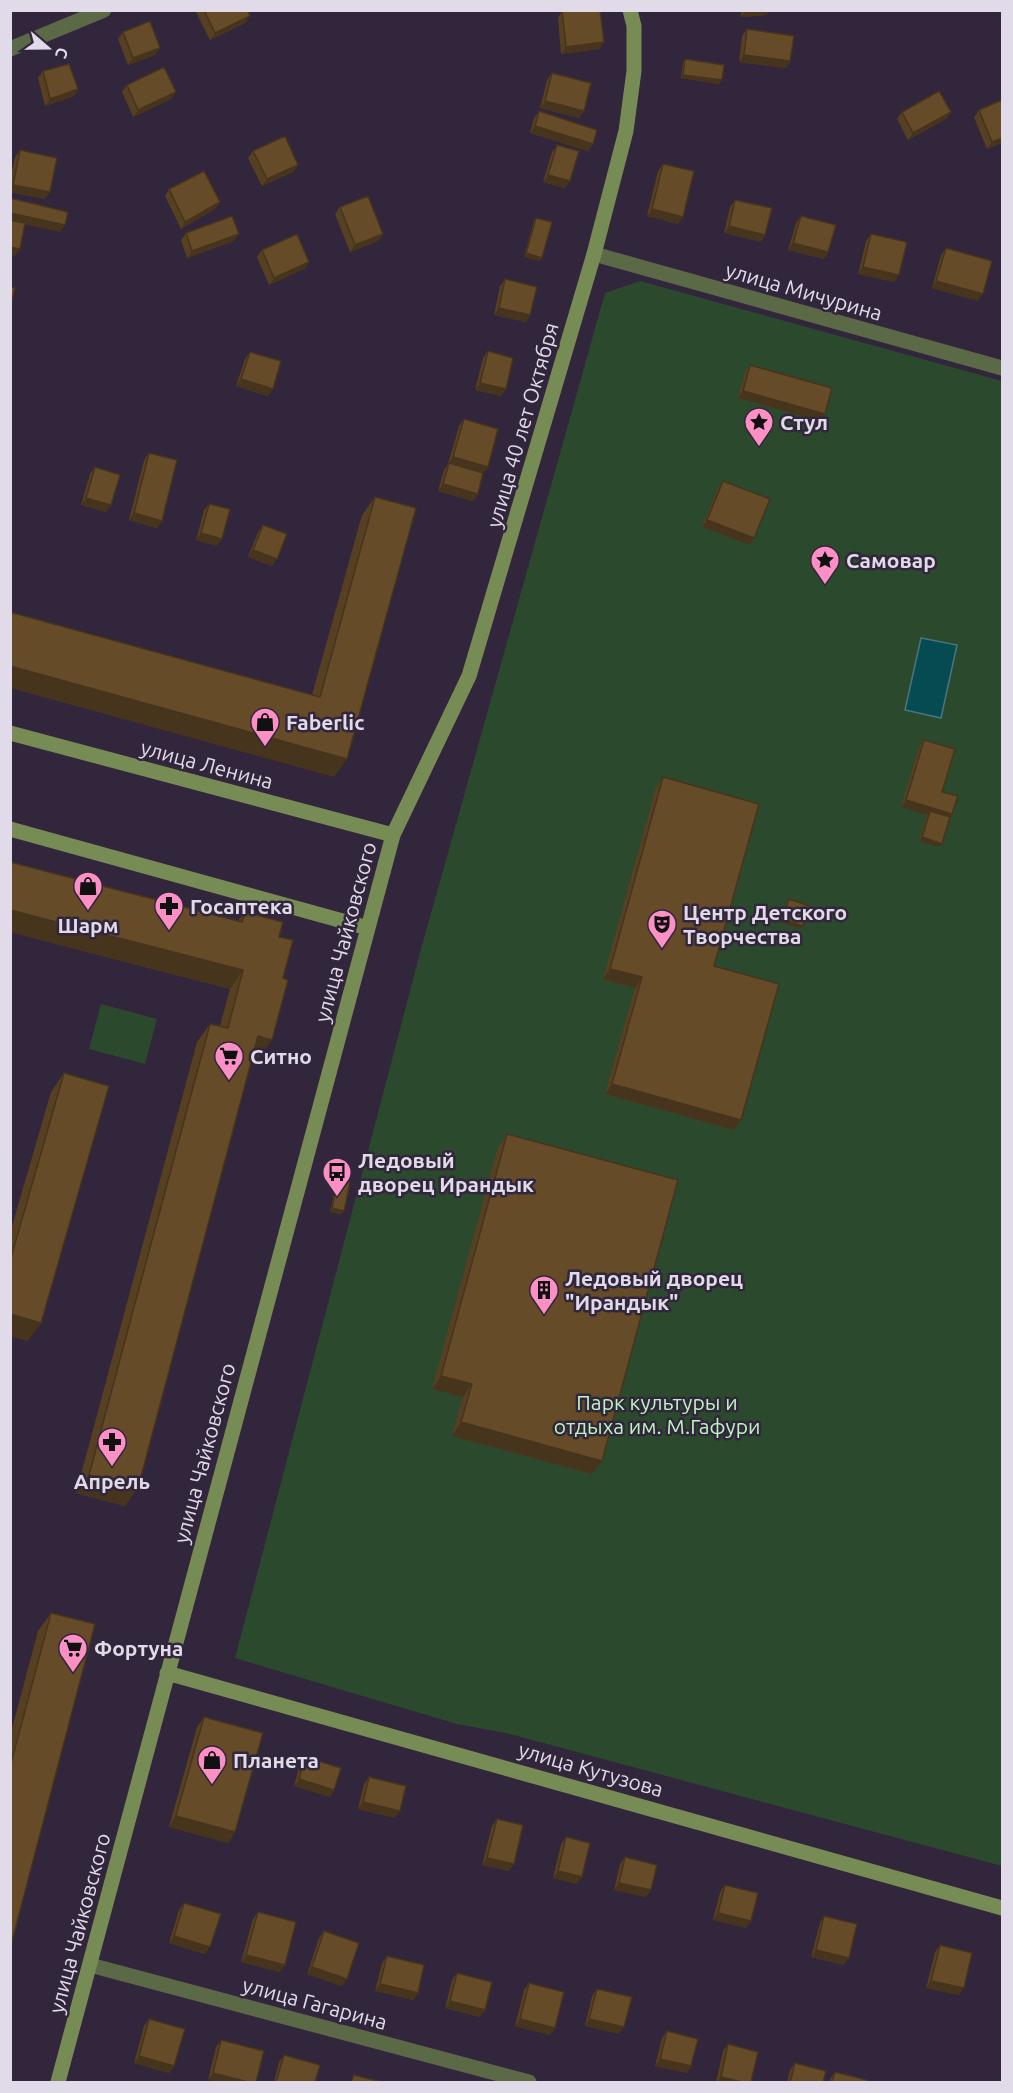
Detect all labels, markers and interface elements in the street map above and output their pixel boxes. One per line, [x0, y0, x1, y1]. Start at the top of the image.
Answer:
north arrow [18, 18, 78, 78]
text: С [52, 45, 72, 61]
street label: улица Мичурина [723, 257, 885, 325]
street label: улица 40 лет Октября [481, 320, 563, 530]
place icon: Стул [743, 406, 775, 448]
place label: Стул [780, 410, 828, 434]
place icon: Самовар [809, 544, 841, 586]
place label: Самовар [846, 548, 936, 572]
shop icon: Faberlic [249, 706, 281, 748]
place label: Faberlic [286, 710, 364, 734]
street label: улица Ленина [138, 735, 276, 793]
street label: улица Чайковского [309, 839, 381, 1025]
shop icon: Шарм [72, 870, 104, 912]
pharmacy icon: Госаптека [153, 890, 185, 932]
place label: Госаптека [190, 894, 293, 918]
place label: Центр Детского Творчества [683, 900, 847, 948]
theatre icon: Центр Детского Творчества [646, 908, 678, 950]
place label: Шарм [58, 913, 118, 937]
supermarket icon: Ситно [213, 1040, 245, 1082]
place label: Ситно [250, 1044, 312, 1068]
place label: Ледовый дворец Ирандык [358, 1148, 534, 1196]
bus stop icon: Ледовый дворец Ирандык [321, 1156, 353, 1198]
place label: Ледовый дворец "Ирандык" [565, 1266, 743, 1314]
building icon: Ледовый дворец "Ирандык" [528, 1274, 560, 1316]
street label: улица Чайковского [168, 1360, 240, 1546]
park label: Парк культуры и отдыха им. М.Гафури [554, 1390, 760, 1438]
pharmacy icon: Апрель [96, 1426, 128, 1468]
place label: Апрель [74, 1469, 150, 1493]
supermarket icon: Фортуна [57, 1632, 89, 1674]
place label: Фортуна [94, 1636, 183, 1660]
street label: улица Кутузова [516, 1737, 666, 1801]
shop icon: Планета [196, 1744, 228, 1786]
place label: Планета [233, 1748, 319, 1772]
street label: улица Чайковского [43, 1830, 115, 2016]
street label: улица Гагарина [240, 1972, 390, 2034]

